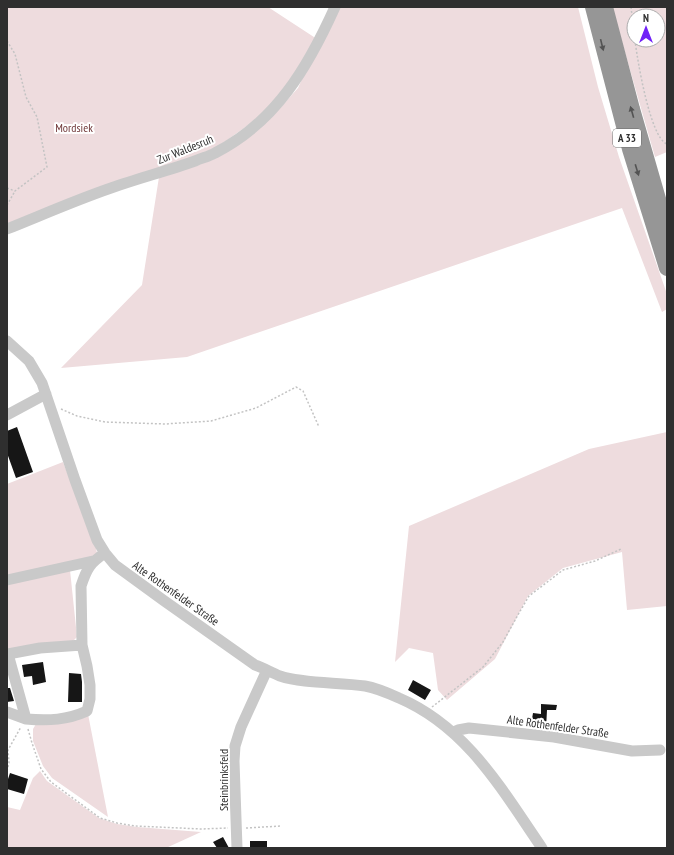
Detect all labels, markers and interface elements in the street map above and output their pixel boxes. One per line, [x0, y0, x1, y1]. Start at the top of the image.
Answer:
north arrow [626, 8, 666, 48]
text: N [643, 11, 649, 25]
one-way arrow [600, 39, 606, 51]
one-way arrow [629, 106, 635, 118]
park label: Mordsiek [55, 120, 93, 135]
road number: A 33 [613, 129, 641, 147]
street label: Zur Waldesruh [155, 131, 215, 167]
one-way arrow [634, 164, 640, 176]
street label: Alte Rothenfelder Straße [130, 557, 222, 629]
street label: Alte Rothenfelder Straße [506, 711, 610, 741]
street label: Steinbrinksfeld [216, 749, 231, 811]

